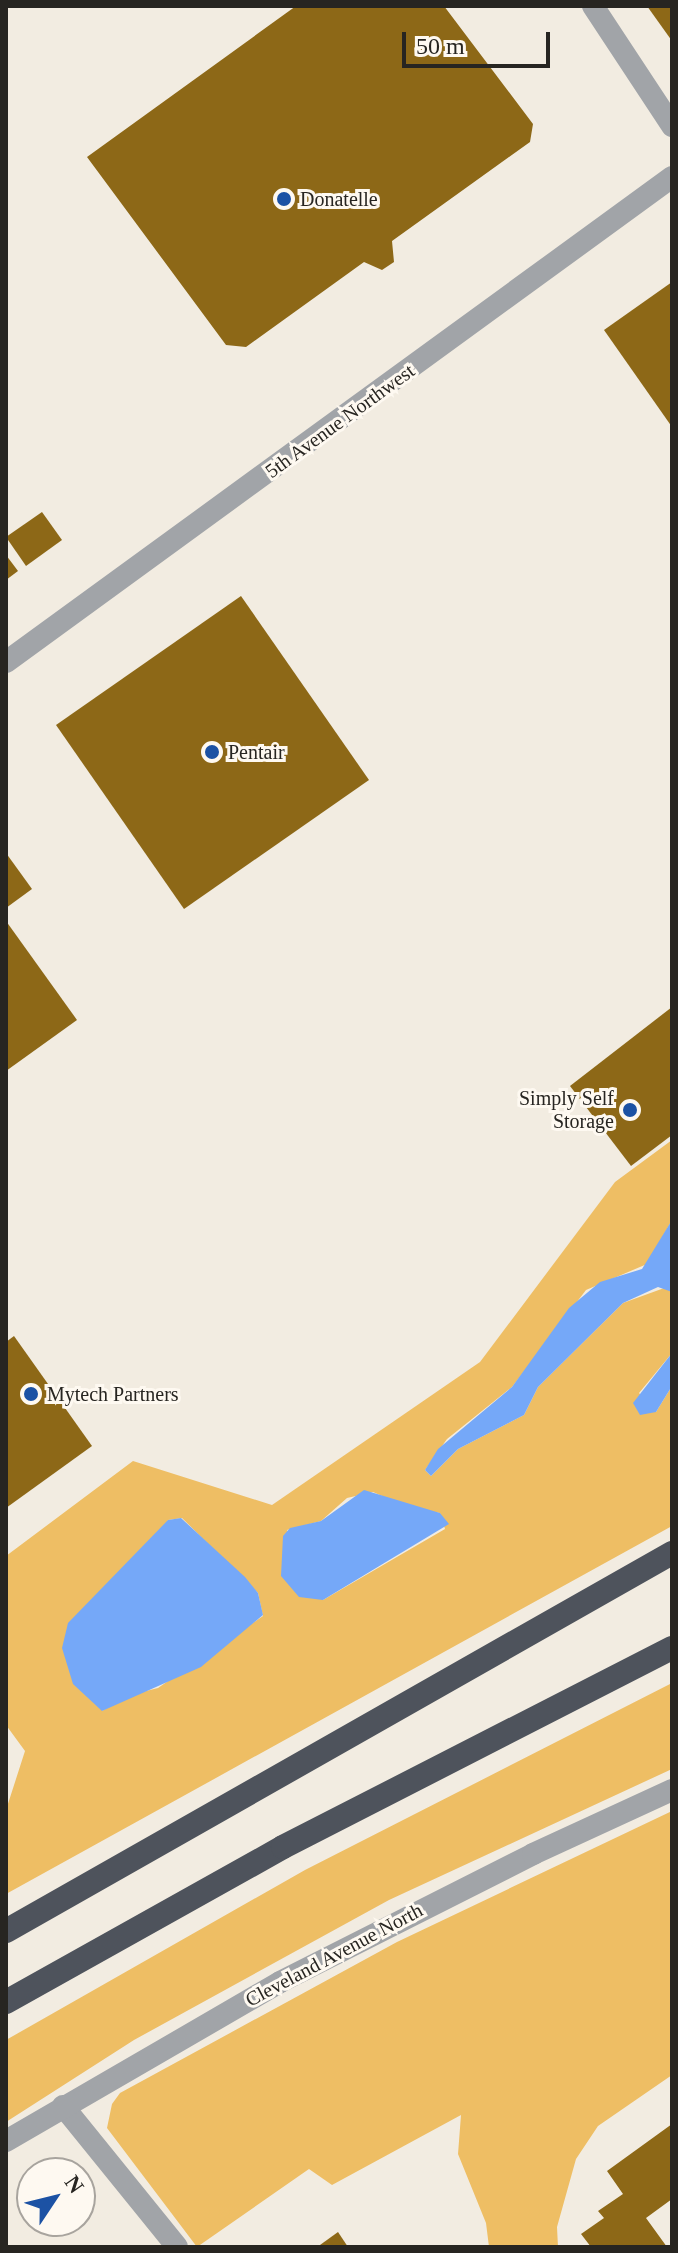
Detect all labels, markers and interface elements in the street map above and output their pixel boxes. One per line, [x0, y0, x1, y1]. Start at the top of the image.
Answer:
scale bar [406, 16, 554, 66]
text: 50 m [416, 33, 465, 59]
place label: Donatelle [300, 187, 378, 211]
marker: Donatelle [275, 190, 293, 208]
street label: 5th Avenue Northwest [260, 359, 420, 483]
place label: Pentair [228, 740, 285, 764]
marker: Pentair [203, 743, 221, 761]
place label: Simply Self Storage [519, 1086, 614, 1133]
marker: Simply Self Storage [621, 1101, 639, 1119]
place label: Mytech Partners [47, 1382, 179, 1406]
marker: Mytech Partners [22, 1385, 40, 1403]
street label: Cleveland Avenue North [241, 1898, 427, 2012]
north arrow [16, 2157, 96, 2237]
text: N [60, 2170, 89, 2198]

